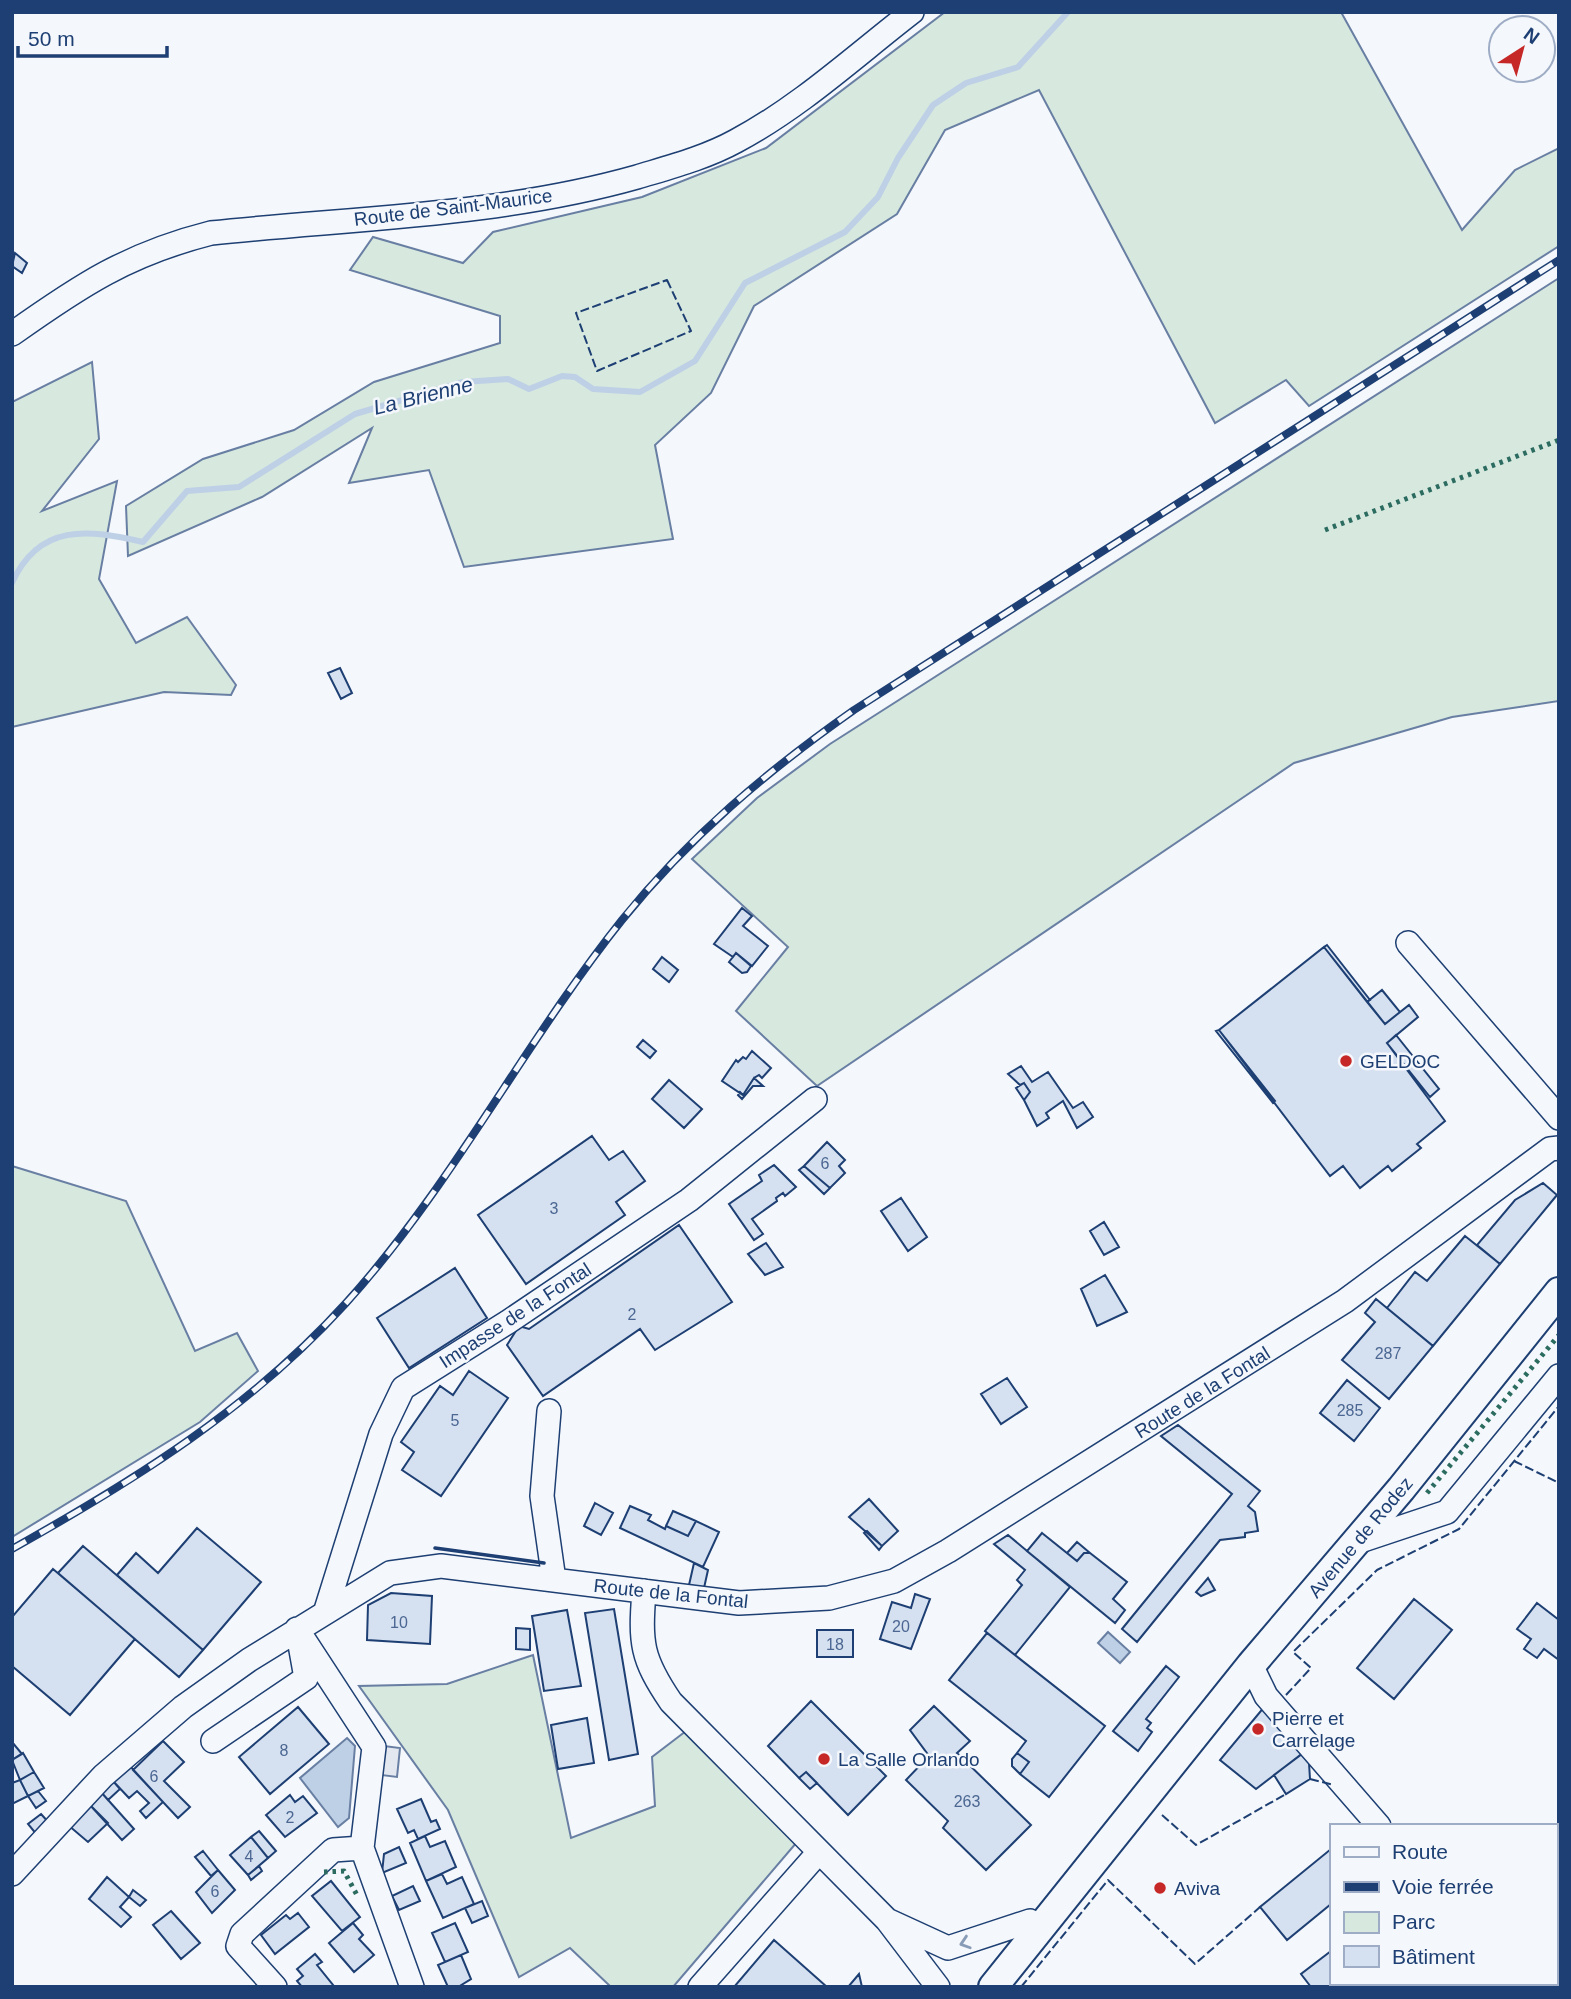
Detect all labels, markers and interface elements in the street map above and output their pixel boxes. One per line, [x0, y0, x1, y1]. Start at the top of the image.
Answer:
scale bar [18, 14, 166, 58]
north arrow [1487, 14, 1557, 84]
text: N [1520, 23, 1543, 48]
text: 50 m [28, 27, 75, 50]
street label: Route de Saint-Maurice [353, 185, 553, 230]
water label: La Brienne [371, 372, 475, 419]
place label: GELDOC [1360, 1051, 1440, 1072]
marker: GELDOC [1338, 1053, 1354, 1069]
house number: 6 [821, 1155, 830, 1172]
house number: 3 [550, 1200, 559, 1217]
street label: Impasse de la Fontal [436, 1259, 595, 1372]
house number: 2 [628, 1306, 637, 1323]
street label: Route de la Fontal [1131, 1342, 1274, 1442]
house number: 287 [1375, 1345, 1401, 1362]
house number: 285 [1337, 1402, 1363, 1419]
house number: 5 [451, 1412, 460, 1429]
street label: Avenue de Rodez [1304, 1473, 1417, 1602]
street label: Route de la Fontal [593, 1575, 749, 1612]
house number: 10 [390, 1614, 408, 1631]
house number: 20 [892, 1618, 910, 1635]
house number: 18 [826, 1636, 844, 1653]
place label: Pierre et Carrelage [1272, 1708, 1355, 1751]
marker: Pierre et Carrelage [1250, 1721, 1266, 1737]
house number: 8 [280, 1742, 289, 1759]
place label: La Salle Orlando [838, 1749, 980, 1770]
marker: La Salle Orlando [816, 1751, 832, 1767]
house number: 6 [150, 1768, 159, 1785]
house number: 263 [954, 1793, 980, 1810]
house number: 2 [286, 1809, 295, 1826]
legend [1330, 1824, 1557, 1985]
text: Route [1392, 1840, 1448, 1863]
house number: 4 [245, 1848, 254, 1865]
text: Voie ferrée [1392, 1875, 1494, 1898]
place label: Aviva [1174, 1878, 1221, 1899]
marker: Aviva [1152, 1880, 1168, 1896]
house number: 6 [211, 1883, 220, 1900]
text: Parc [1392, 1910, 1435, 1933]
one-way arrow [959, 1935, 971, 1949]
text: Bâtiment [1392, 1945, 1475, 1968]

